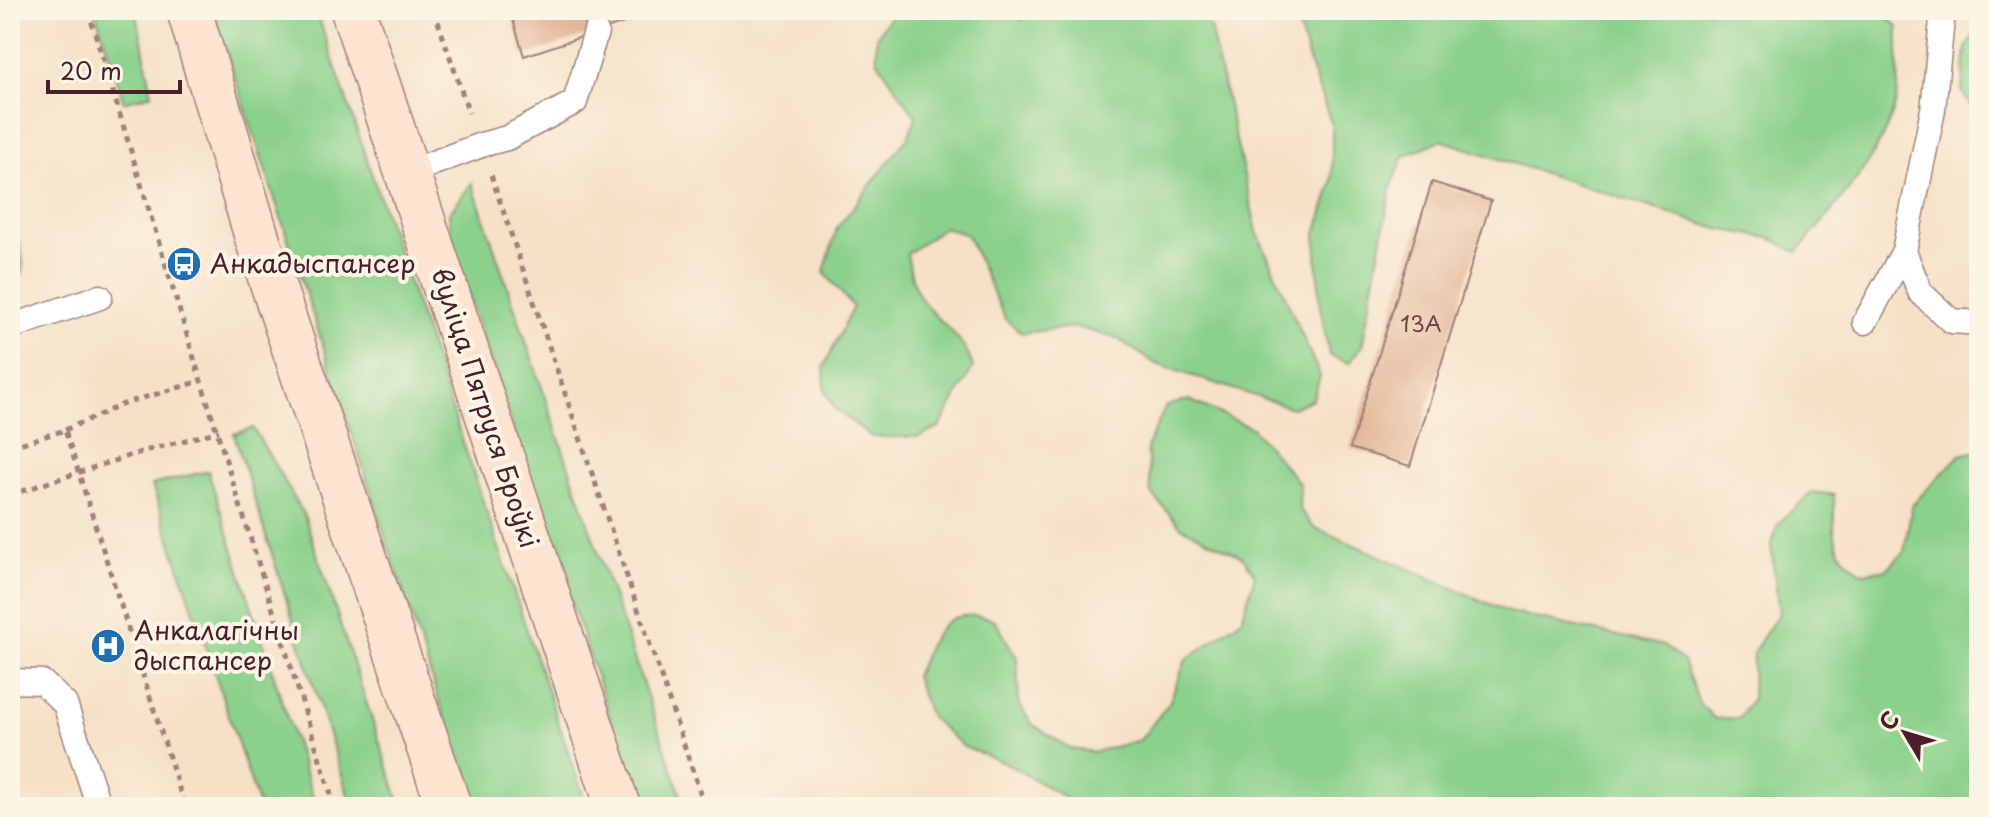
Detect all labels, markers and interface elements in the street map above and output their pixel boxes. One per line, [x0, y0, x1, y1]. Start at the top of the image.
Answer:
scale bar [48, 44, 180, 94]
text: 20 m [60, 52, 122, 88]
place label: Анкадыспансер [210, 243, 415, 282]
bus stop icon: Анкадыспансер [165, 245, 203, 283]
street label: вуліца Пятруся Броўкі [423, 263, 550, 552]
house number: 13А [1400, 306, 1442, 339]
place label: Анкалагічны дыспансер [134, 610, 299, 679]
hospital icon: Анкалагічны дыспансер [89, 627, 127, 665]
north arrow [1865, 693, 1945, 773]
text: С [1870, 703, 1906, 736]

